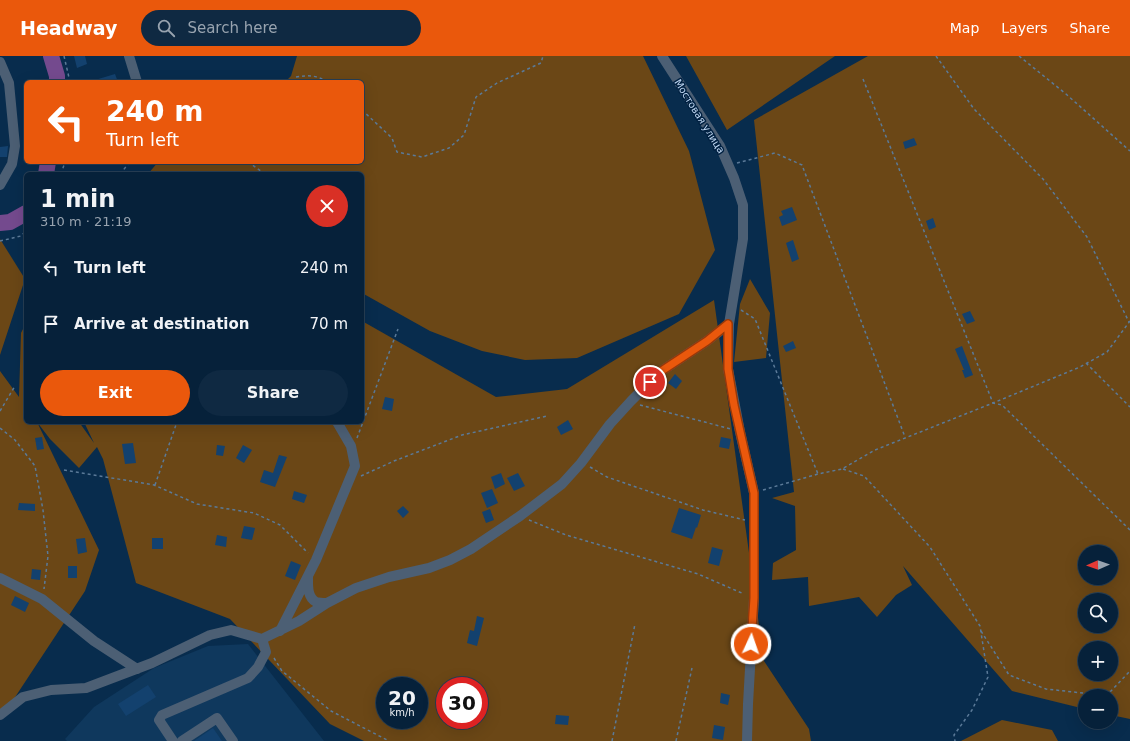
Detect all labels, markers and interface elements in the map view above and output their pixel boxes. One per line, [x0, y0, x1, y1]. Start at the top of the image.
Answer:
search box [141, 10, 421, 46]
text: Headway [20, 17, 117, 39]
icon: search [155, 17, 177, 39]
text: Search here [187, 19, 278, 37]
text: Map [950, 20, 979, 36]
text: Layers [1001, 20, 1048, 36]
text: Share [1070, 20, 1110, 36]
street label: Мостовая улица [672, 77, 727, 155]
text: 240 m [106, 95, 203, 128]
icon: left [40, 96, 92, 148]
text: Turn left [106, 129, 179, 150]
text: 1 min [40, 185, 115, 213]
button: close [306, 185, 348, 227]
text: 310 m · 21:19 [40, 214, 131, 229]
icon: left [40, 257, 62, 279]
text: Turn left [74, 259, 146, 277]
text: 240 m [300, 259, 348, 277]
icon: arrive [40, 313, 62, 335]
text: Arrive at destination [74, 315, 249, 333]
text: 70 m [310, 315, 348, 333]
pin [633, 365, 667, 399]
button: Exit [40, 370, 190, 416]
button: Share [198, 370, 348, 416]
icon: arrive [639, 371, 661, 393]
north arrow [1078, 545, 1118, 585]
map controls [1078, 545, 1118, 729]
button: search [1078, 593, 1118, 633]
position arrow [730, 623, 772, 665]
button: + [1078, 641, 1118, 681]
speed limit sign: 30 [436, 677, 488, 729]
text: 20 [388, 686, 416, 710]
button: − [1078, 689, 1118, 729]
text: km/h [389, 707, 415, 718]

